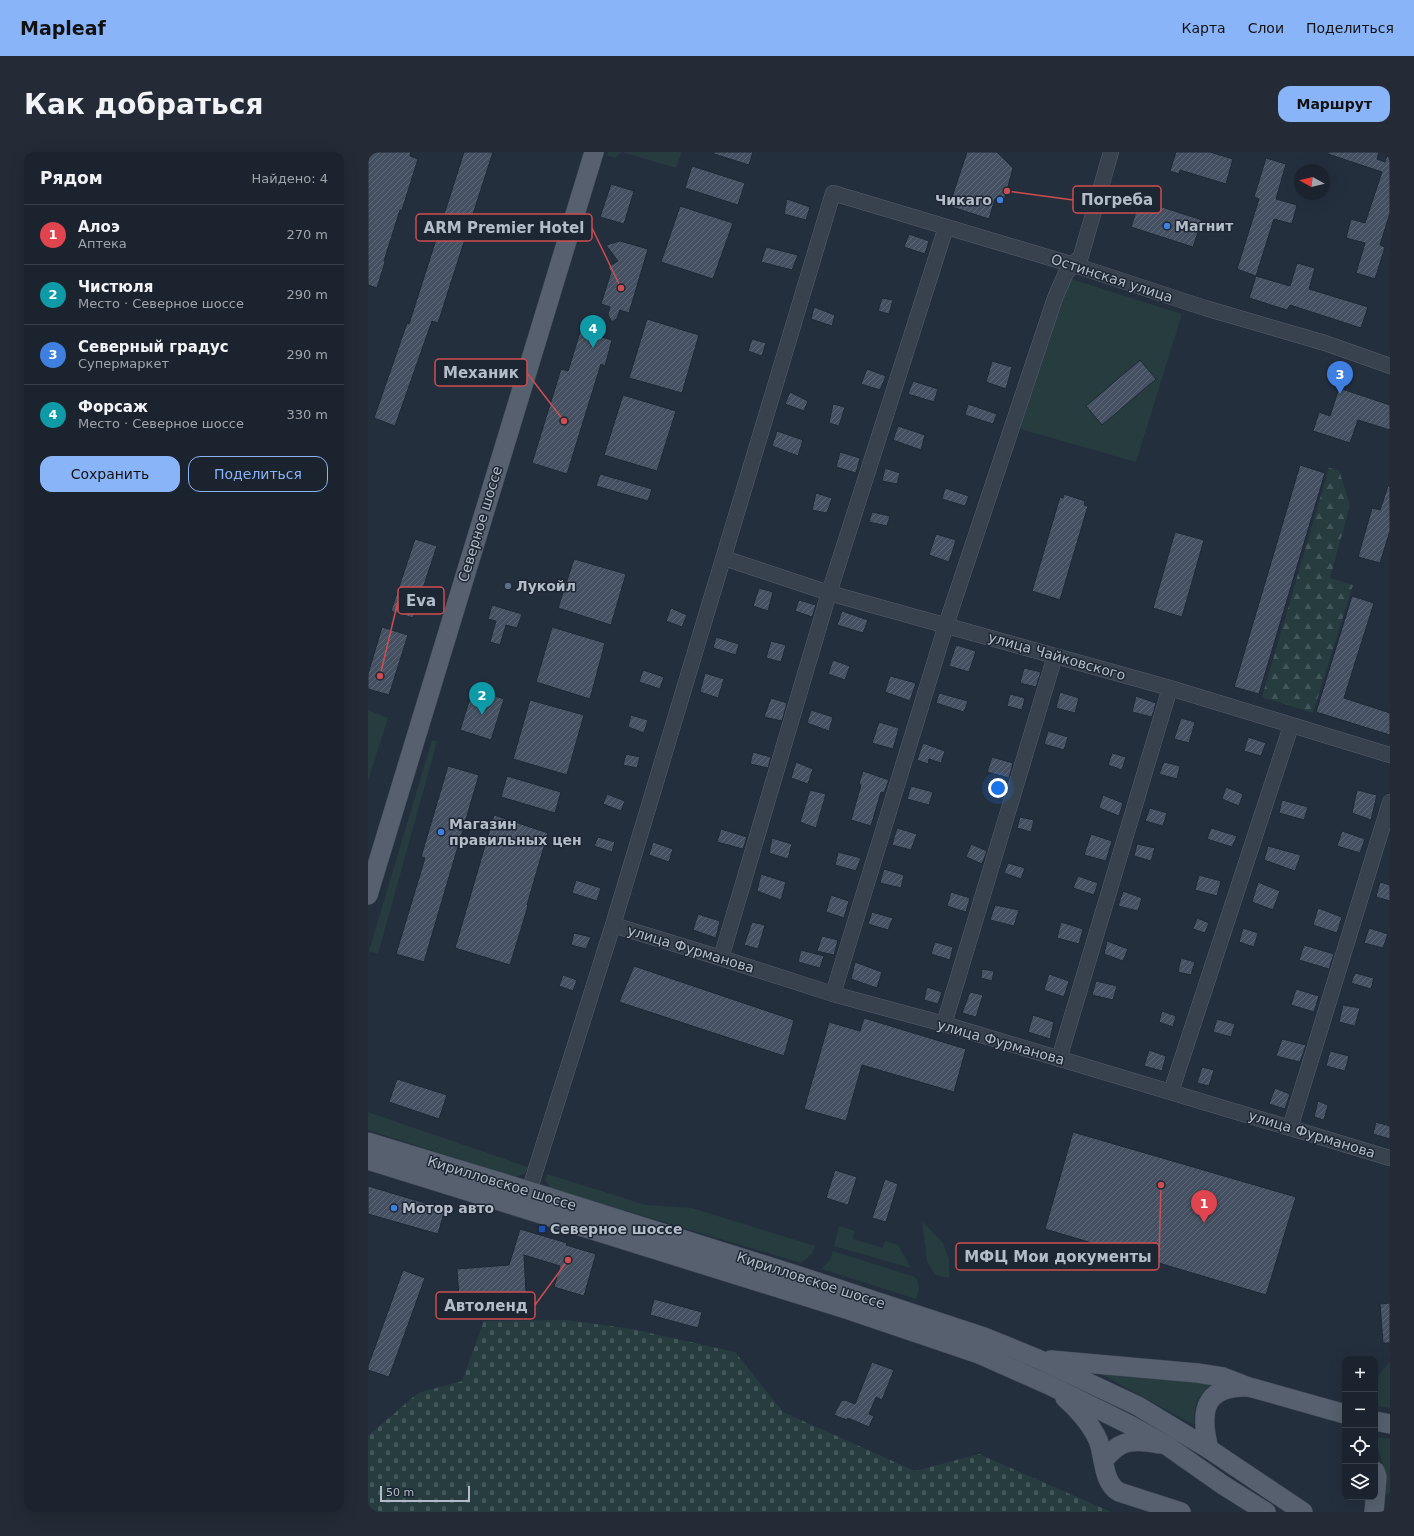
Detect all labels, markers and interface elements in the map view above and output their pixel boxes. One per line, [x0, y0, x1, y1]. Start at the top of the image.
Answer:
text: Mapleaf [20, 17, 106, 39]
text: Карта [1182, 20, 1226, 36]
text: Слои [1248, 20, 1284, 36]
text: Поделиться [1306, 20, 1394, 36]
button: Маршрут [1278, 86, 1390, 122]
text: Как добраться [24, 88, 263, 121]
north arrow [1294, 164, 1330, 200]
text: Рядом [40, 168, 103, 188]
text: Найдено: 4 [252, 171, 328, 186]
callout: Погреба [1073, 186, 1161, 213]
text: Погреба [1081, 191, 1153, 209]
place label: Чикаго [935, 192, 992, 208]
marker: Чикаго [995, 195, 1005, 205]
callout: ARM Premier Hotel [416, 214, 592, 241]
text: Алоэ [78, 218, 120, 236]
place label: Магнит [1175, 218, 1234, 234]
text: ARM Premier Hotel [424, 219, 584, 237]
marker: Магнит [1162, 221, 1172, 231]
text: 1 [48, 227, 58, 242]
text: 270 m [286, 227, 328, 242]
text: Аптека [78, 236, 127, 251]
street label: Остинская улица [1049, 251, 1175, 305]
text: Чистюля [78, 278, 153, 296]
text: 2 [48, 287, 58, 302]
text: 290 m [286, 287, 328, 302]
text: Место · Северное шоссе [78, 296, 244, 311]
pin: 4 [580, 315, 606, 348]
text: Северный градус [78, 338, 229, 356]
text: 3 [48, 347, 58, 362]
text: 290 m [286, 347, 328, 362]
text: Супермаркет [78, 356, 169, 371]
callout: Механик [435, 359, 527, 386]
pin: 3 [1327, 361, 1353, 394]
text: Механик [443, 364, 519, 382]
text: Форсаж [78, 398, 148, 416]
text: 4 [48, 407, 58, 422]
text: 330 m [286, 407, 328, 422]
text: Место · Северное шоссе [78, 416, 244, 431]
button: Сохранить [40, 456, 180, 492]
button: Поделиться [188, 456, 328, 492]
street label: Северное шоссе [455, 464, 505, 584]
place label: Лукойл [516, 578, 576, 594]
marker: Лукойл [503, 581, 513, 591]
callout: Eva [398, 587, 444, 614]
text: Eva [406, 592, 436, 610]
street label: улица Чайковского [987, 629, 1127, 683]
pin: 2 [469, 682, 495, 715]
your location [988, 778, 1008, 798]
place label: Магазин правильных цен [449, 816, 582, 848]
marker: Магазин правильных цен [436, 827, 446, 837]
street label: улица Фурманова [626, 922, 756, 976]
street label: улица Фурманова [935, 1016, 1067, 1068]
street label: улица Фурманова [1247, 1107, 1377, 1161]
street label: Кирилловское шоссе [426, 1153, 578, 1213]
pin: 1 [1191, 1190, 1217, 1223]
place label: Мотор авто [402, 1200, 495, 1216]
marker: Мотор авто [389, 1203, 399, 1213]
place label: Северное шоссе [550, 1221, 682, 1237]
marker: Северное шоссе [537, 1224, 547, 1234]
callout: МФЦ Мои документы [956, 1243, 1159, 1270]
street label: Кирилловское шоссе [735, 1248, 887, 1312]
text: МФЦ Мои документы [964, 1248, 1152, 1266]
callout: Автоленд [436, 1292, 535, 1319]
text: Автоленд [444, 1297, 528, 1315]
map controls [1342, 1356, 1378, 1500]
button: + [1342, 1356, 1378, 1392]
button: − [1342, 1392, 1378, 1428]
button: locate [1342, 1428, 1378, 1464]
button: layers [1342, 1464, 1378, 1500]
scale bar [380, 1484, 470, 1503]
text: 50 m [386, 1486, 414, 1499]

